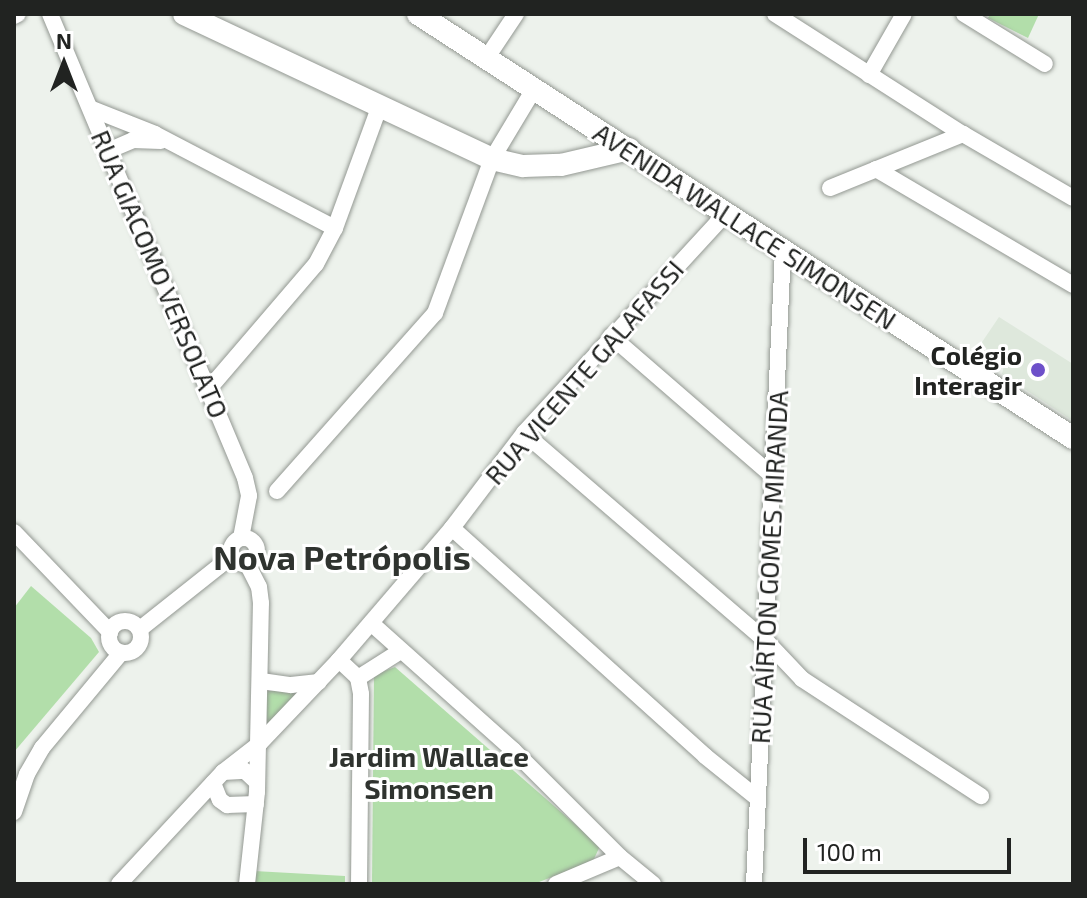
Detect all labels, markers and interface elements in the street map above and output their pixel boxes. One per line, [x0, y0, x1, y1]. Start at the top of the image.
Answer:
north arrow [24, 24, 104, 104]
text: N [56, 27, 72, 53]
street label: AVENIDA WALLACE SIMONSEN [587, 116, 903, 336]
street label: RUA GIACOMO VERSOLATO [85, 125, 235, 423]
street label: RUA VICENTE GALAFASSI [478, 253, 690, 491]
place label: Colégio Interagir [914, 339, 1022, 400]
marker: Colégio Interagir [1029, 361, 1047, 379]
street label: RUA AÍRTON GOMES MIRANDA [744, 389, 794, 745]
district label: Nova Petrópolis [213, 537, 471, 577]
district label: Jardim Wallace Simonsen [329, 739, 529, 805]
scale bar [807, 822, 1015, 872]
text: 100 m [817, 837, 882, 866]

